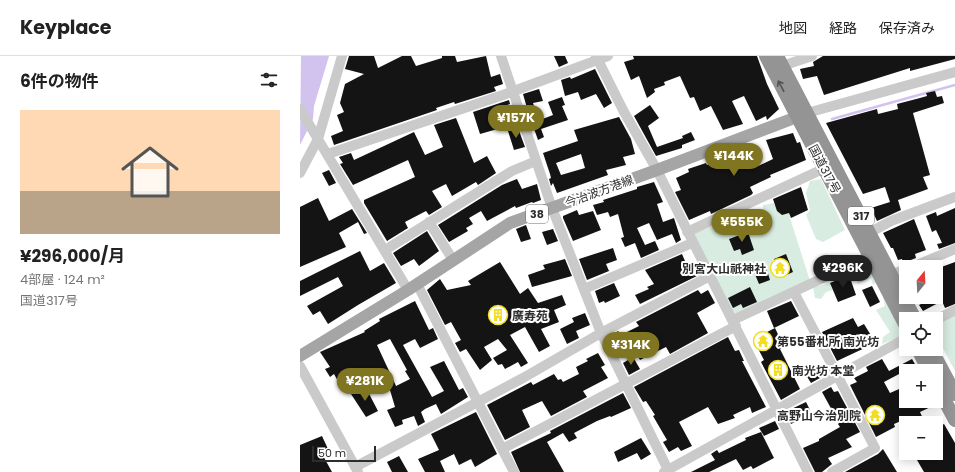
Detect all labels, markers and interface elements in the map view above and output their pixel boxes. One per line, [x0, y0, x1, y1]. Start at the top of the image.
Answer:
text: Keyplace [20, 14, 112, 41]
text: 地図 [779, 18, 807, 38]
text: 経路 [829, 18, 857, 38]
text: 保存済み [879, 18, 935, 38]
text: 6件の物件 [20, 69, 99, 93]
icon: filters [258, 69, 280, 91]
one-way arrow [777, 81, 785, 93]
pin: ¥157K [488, 105, 544, 139]
text: ¥157K [497, 108, 535, 127]
icon: home [114, 136, 186, 208]
street label: 国道317号 [805, 141, 845, 197]
pin: ¥144K [706, 143, 762, 177]
text: ¥144K [714, 146, 754, 165]
street label: 今治波方港線 [562, 171, 636, 211]
road number: 38 [526, 205, 548, 223]
road number: 317 [848, 207, 874, 225]
pin: ¥555K [714, 209, 770, 243]
text: ¥555K [720, 212, 764, 231]
text: ¥296,000/月 [20, 244, 125, 268]
pin: ¥296K [815, 255, 871, 289]
temple icon: 別宮大山祇神社 [769, 257, 791, 279]
text: ¥296K [822, 258, 864, 277]
place label: 別宮大山祇神社 [682, 260, 766, 277]
north arrow [899, 260, 943, 304]
map controls [899, 260, 943, 460]
text: 4部屋 · 124 m² [20, 270, 105, 289]
text: 国道317号 [20, 291, 78, 310]
building icon: 廣寿苑 [487, 304, 509, 326]
place label: 廣寿苑 [512, 307, 548, 324]
button: locate [899, 312, 943, 356]
temple icon: 第55番札所 南光坊 [752, 330, 774, 352]
pin: ¥314K [603, 332, 659, 366]
place label: 第55番札所 南光坊 [777, 333, 879, 350]
text: ¥314K [611, 335, 651, 354]
building icon: 南光坊 本堂 [767, 359, 789, 381]
place label: 南光坊 本堂 [792, 362, 855, 379]
button: + [899, 364, 943, 408]
pin: ¥281K [337, 368, 393, 402]
text: ¥281K [346, 371, 384, 390]
temple icon: 高野山今治別院 [864, 404, 886, 426]
place label: 高野山今治別院 [777, 407, 861, 424]
button: − [899, 416, 943, 460]
scale bar [312, 444, 376, 463]
text: 50 m [318, 445, 346, 461]

